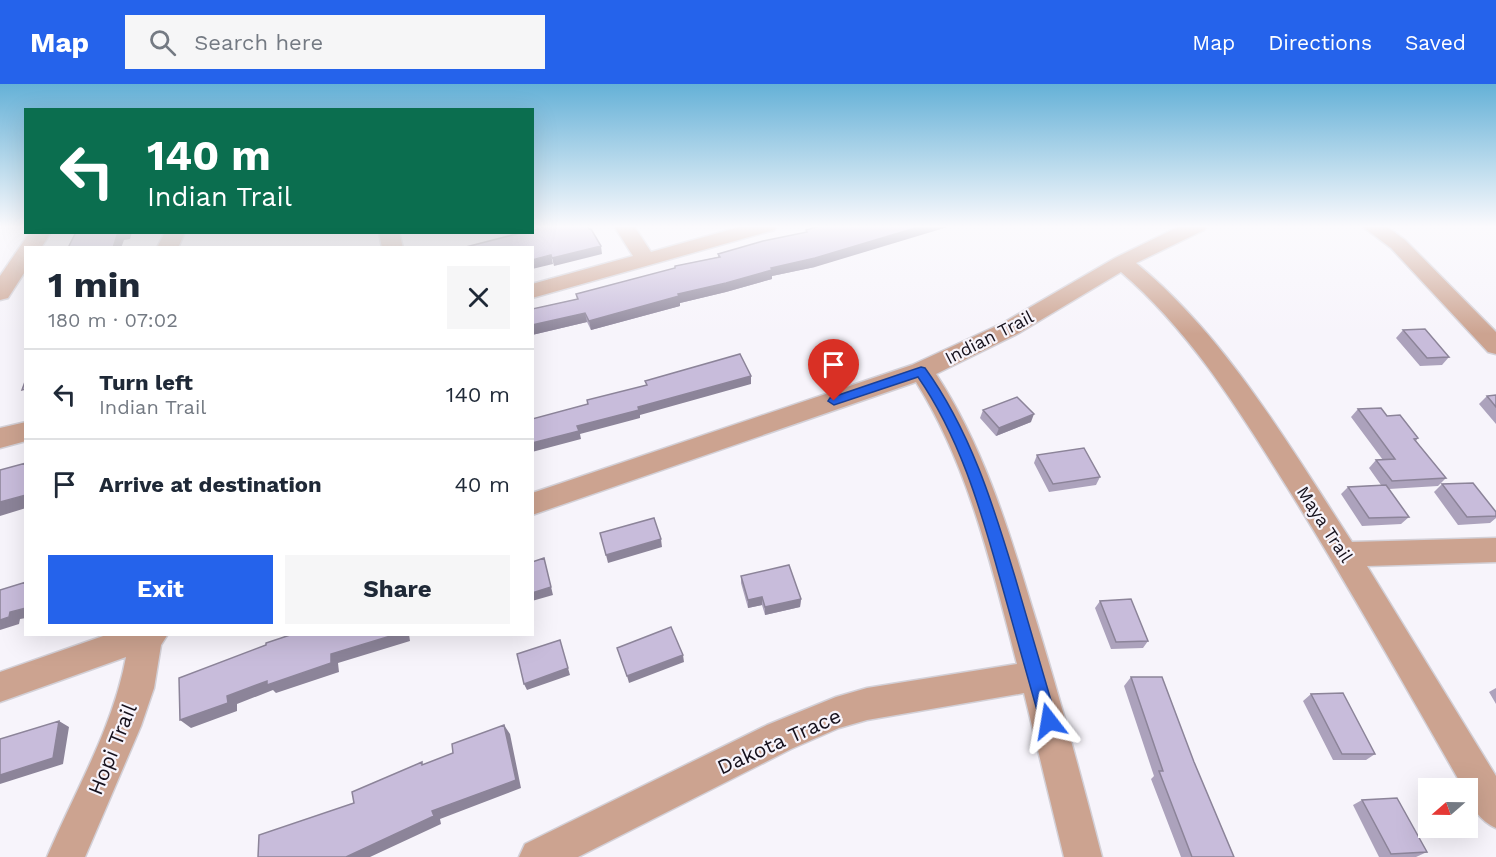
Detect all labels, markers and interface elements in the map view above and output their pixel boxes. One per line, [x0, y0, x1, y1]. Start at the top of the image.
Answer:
search box [125, 15, 545, 69]
text: Map [30, 26, 89, 59]
icon: search [146, 26, 179, 59]
text: Search here [194, 30, 323, 55]
text: Map [1192, 30, 1235, 55]
text: Directions [1268, 30, 1372, 55]
text: Saved [1405, 30, 1466, 55]
text: 140 m [147, 131, 271, 180]
icon: left [48, 132, 126, 210]
text: Indian Trail [147, 181, 292, 213]
text: 1 min [48, 264, 140, 306]
button: close [447, 266, 510, 329]
street label: Indian Trail [941, 305, 1037, 368]
text: 180 m · 07:02 [48, 308, 178, 332]
pin [808, 339, 859, 401]
icon: arrive [817, 348, 850, 381]
text: Turn left [99, 370, 193, 395]
icon: left [48, 378, 81, 411]
text: 140 m [446, 382, 510, 407]
text: Indian Trail [99, 395, 206, 419]
icon: arrive [48, 468, 81, 501]
text: Arrive at destination [99, 472, 322, 497]
text: 40 m [454, 472, 510, 497]
street label: Maya Trail [1293, 482, 1358, 566]
button: Exit [48, 555, 273, 624]
button: Share [285, 555, 510, 624]
position arrow [1017, 689, 1081, 753]
street label: Hopi Trail [82, 699, 142, 798]
street label: Dakota Trace [713, 703, 845, 779]
north arrow [1418, 778, 1478, 838]
map controls [1418, 778, 1478, 838]

